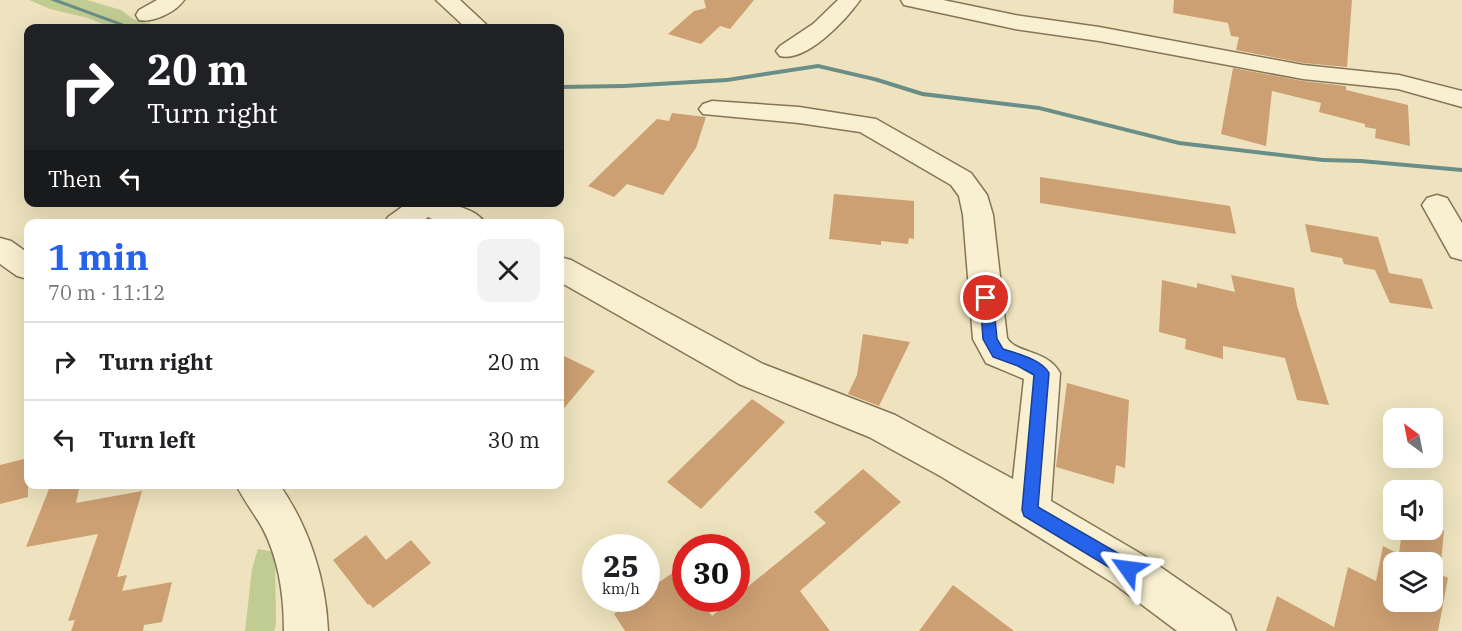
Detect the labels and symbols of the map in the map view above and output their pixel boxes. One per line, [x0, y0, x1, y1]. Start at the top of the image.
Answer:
pin [960, 272, 1011, 323]
north arrow [1383, 408, 1443, 468]
speed limit sign: 30 [672, 534, 750, 612]
position arrow [1096, 537, 1160, 601]

